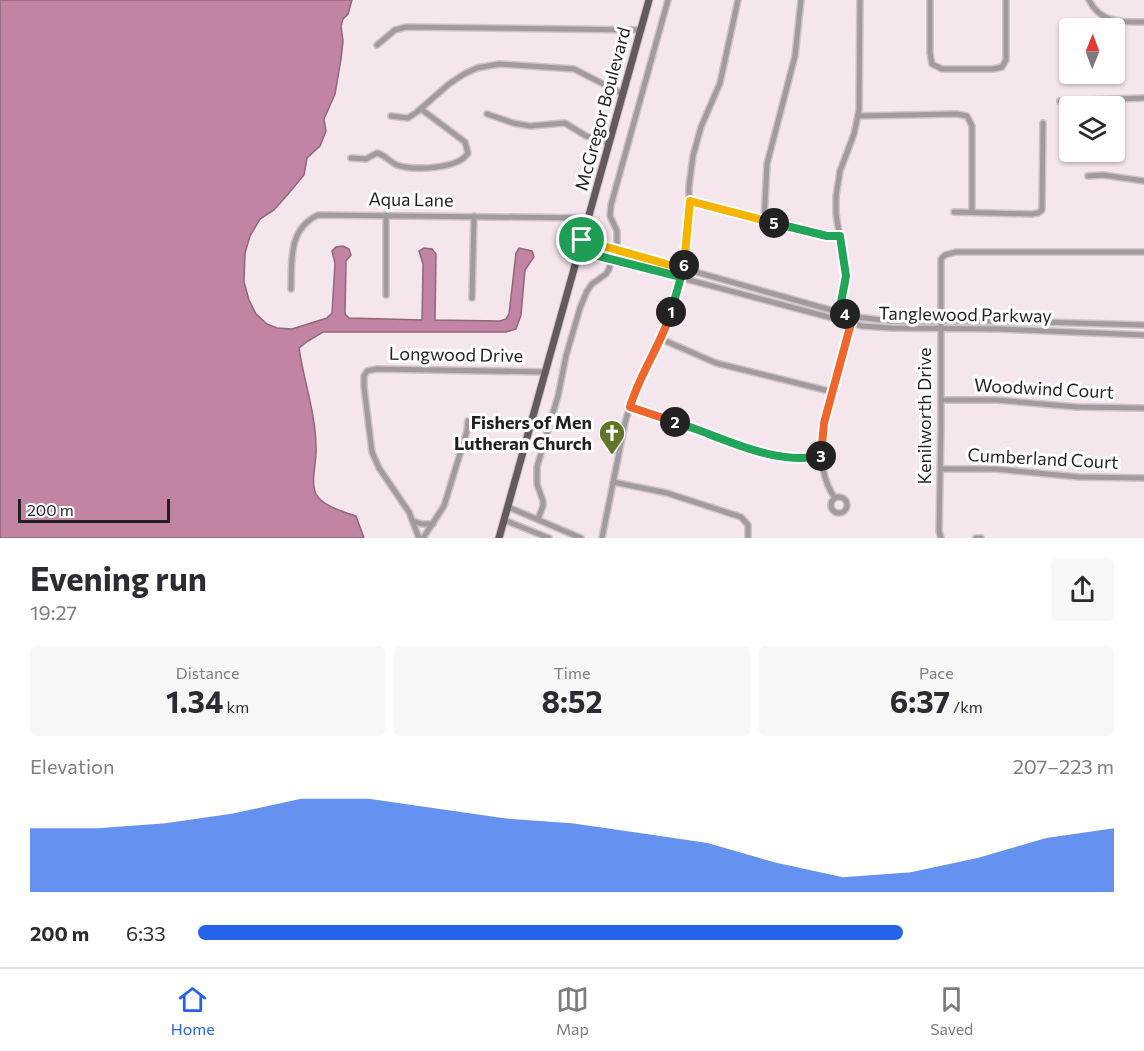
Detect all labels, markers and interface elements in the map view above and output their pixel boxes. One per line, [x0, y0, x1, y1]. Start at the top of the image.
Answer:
north arrow [1059, 18, 1125, 84]
map controls [1059, 18, 1125, 162]
street label: McGregor Boulevard [570, 24, 634, 193]
button: layers [1059, 96, 1125, 162]
street label: Aqua Lane [368, 187, 454, 211]
pin: 5 [759, 208, 789, 238]
text: 5 [769, 213, 779, 232]
pin [556, 214, 607, 265]
icon: arrive [565, 223, 598, 256]
pin: 6 [669, 250, 699, 280]
text: 6 [679, 255, 689, 274]
pin: 1 [656, 297, 686, 327]
pin: 4 [830, 299, 860, 329]
street label: Tanglewood Parkway [878, 301, 1052, 327]
text: 1 [667, 302, 675, 321]
text: 4 [840, 304, 850, 323]
street label: Longwood Drive [389, 342, 523, 366]
street label: Kenilworth Drive [913, 347, 935, 485]
street label: Woodwind Court [974, 373, 1114, 403]
pin: 2 [660, 407, 690, 437]
place label: Fishers of Men Lutheran Church [454, 411, 592, 454]
text: 2 [670, 412, 680, 431]
church icon: Fishers of Men Lutheran Church [597, 418, 627, 456]
pin: 3 [806, 441, 836, 471]
street label: Cumberland Court [967, 443, 1119, 473]
text: 3 [816, 446, 826, 465]
scale bar [18, 496, 170, 524]
text: 200 m [27, 500, 74, 519]
text: Evening run [30, 557, 207, 598]
button: share [1051, 558, 1114, 621]
text: 19:27 [30, 600, 77, 624]
text: Distance [176, 663, 239, 682]
text: Time [554, 663, 590, 682]
text: Pace [919, 663, 954, 682]
text: 1.34 [166, 682, 224, 719]
text: 8:52 [541, 682, 603, 719]
text: 6:37 [890, 682, 950, 719]
text: km [224, 697, 249, 716]
text: /km [950, 697, 983, 716]
text: Elevation [30, 754, 115, 778]
text: 207–223 m [1013, 754, 1114, 778]
text: 200 m [30, 921, 89, 945]
text: 6:33 [126, 921, 166, 945]
tab: Home [171, 983, 215, 1038]
tab: Map [556, 983, 589, 1038]
tab: Saved [930, 983, 973, 1038]

